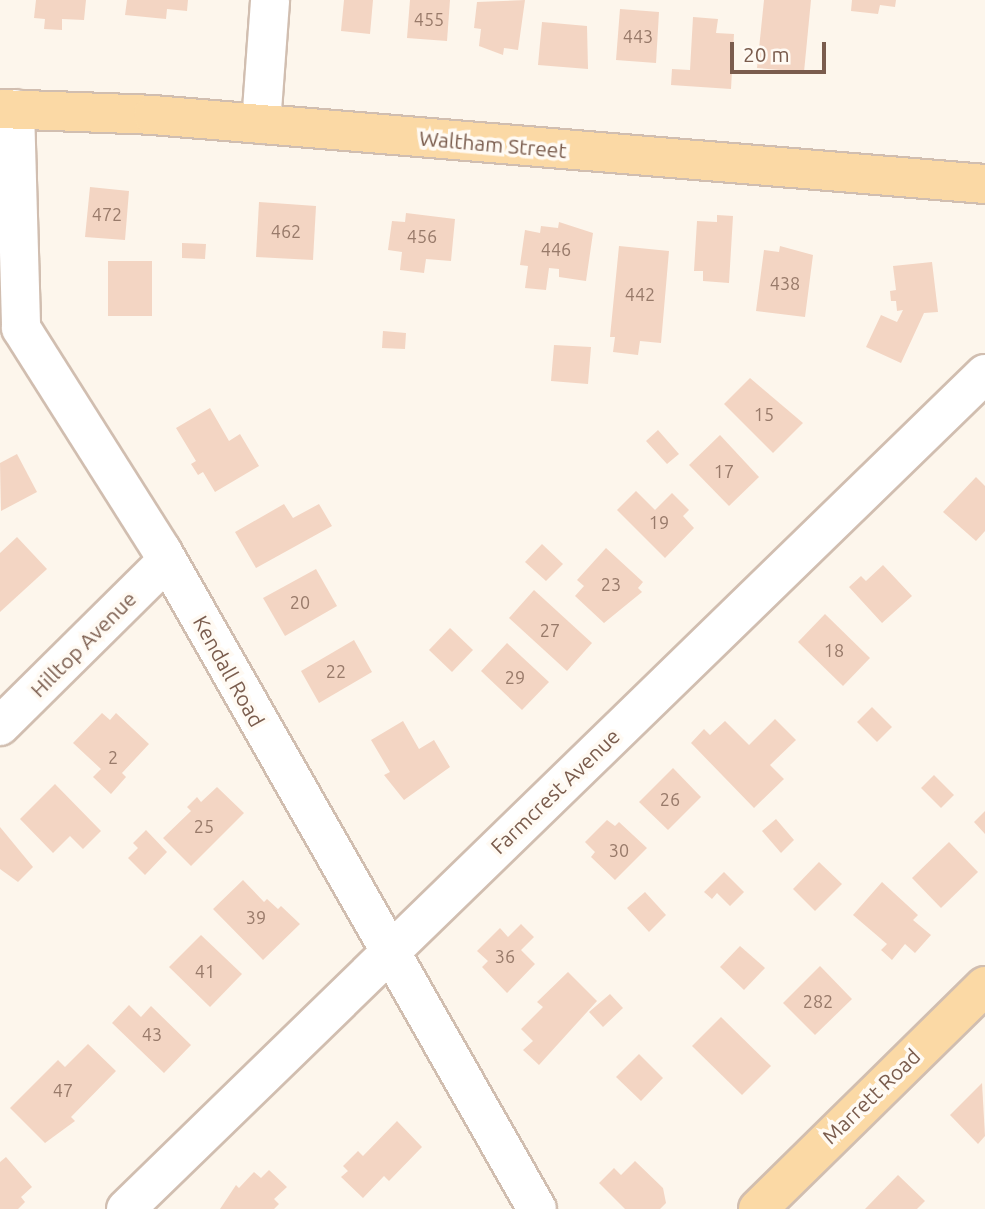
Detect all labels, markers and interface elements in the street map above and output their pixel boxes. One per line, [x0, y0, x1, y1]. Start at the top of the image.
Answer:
house number: 455 [414, 8, 444, 30]
house number: 443 [623, 25, 653, 47]
scale bar [733, 28, 829, 72]
text: 20 m [743, 42, 790, 66]
street label: Waltham Street [418, 125, 568, 163]
house number: 472 [92, 203, 122, 225]
house number: 462 [271, 220, 301, 242]
house number: 456 [407, 225, 437, 247]
house number: 446 [541, 238, 571, 260]
house number: 438 [770, 272, 800, 294]
house number: 442 [625, 283, 655, 305]
house number: 15 [754, 403, 774, 425]
house number: 17 [714, 460, 734, 482]
house number: 19 [649, 511, 669, 533]
house number: 23 [601, 573, 621, 595]
street label: Hilltop Avenue [25, 586, 141, 702]
house number: 20 [290, 591, 310, 613]
street label: Kendall Road [188, 611, 270, 731]
house number: 27 [540, 619, 560, 641]
house number: 18 [824, 639, 844, 661]
house number: 22 [326, 660, 346, 682]
house number: 29 [505, 666, 525, 688]
street label: Farmcrest Avenue [485, 723, 625, 859]
house number: 2 [108, 746, 118, 768]
house number: 26 [660, 788, 680, 810]
house number: 25 [194, 815, 214, 837]
house number: 30 [609, 839, 629, 861]
house number: 39 [246, 906, 266, 928]
house number: 36 [495, 945, 515, 967]
house number: 41 [195, 960, 215, 982]
house number: 282 [803, 990, 833, 1012]
house number: 43 [142, 1023, 162, 1045]
street label: Marrett Road [817, 1043, 925, 1149]
house number: 47 [53, 1079, 73, 1101]

